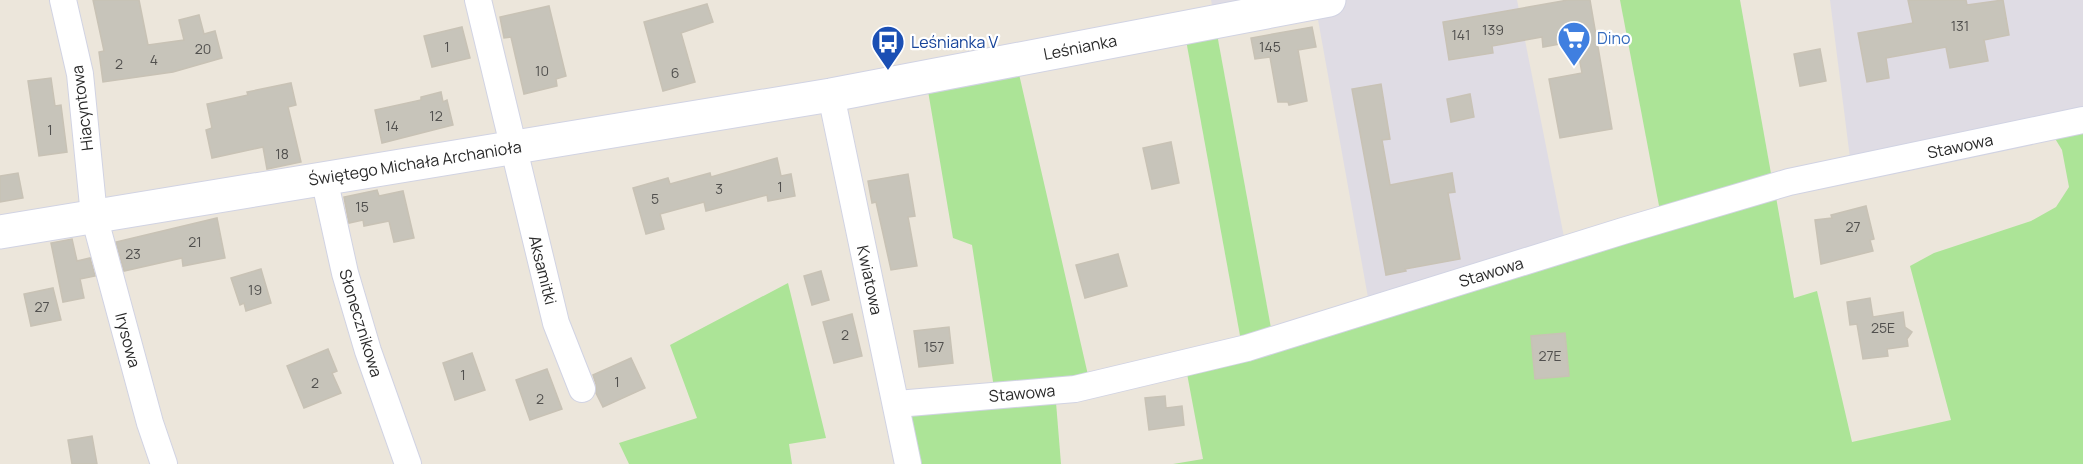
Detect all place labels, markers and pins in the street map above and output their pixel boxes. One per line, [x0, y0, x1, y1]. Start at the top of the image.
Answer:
supermarket icon: Dino [1556, 20, 1592, 67]
bus stop icon: Leśnianka V [870, 24, 906, 71]
place label: Dino [1597, 27, 1630, 49]
place label: Leśnianka V [911, 31, 999, 53]

